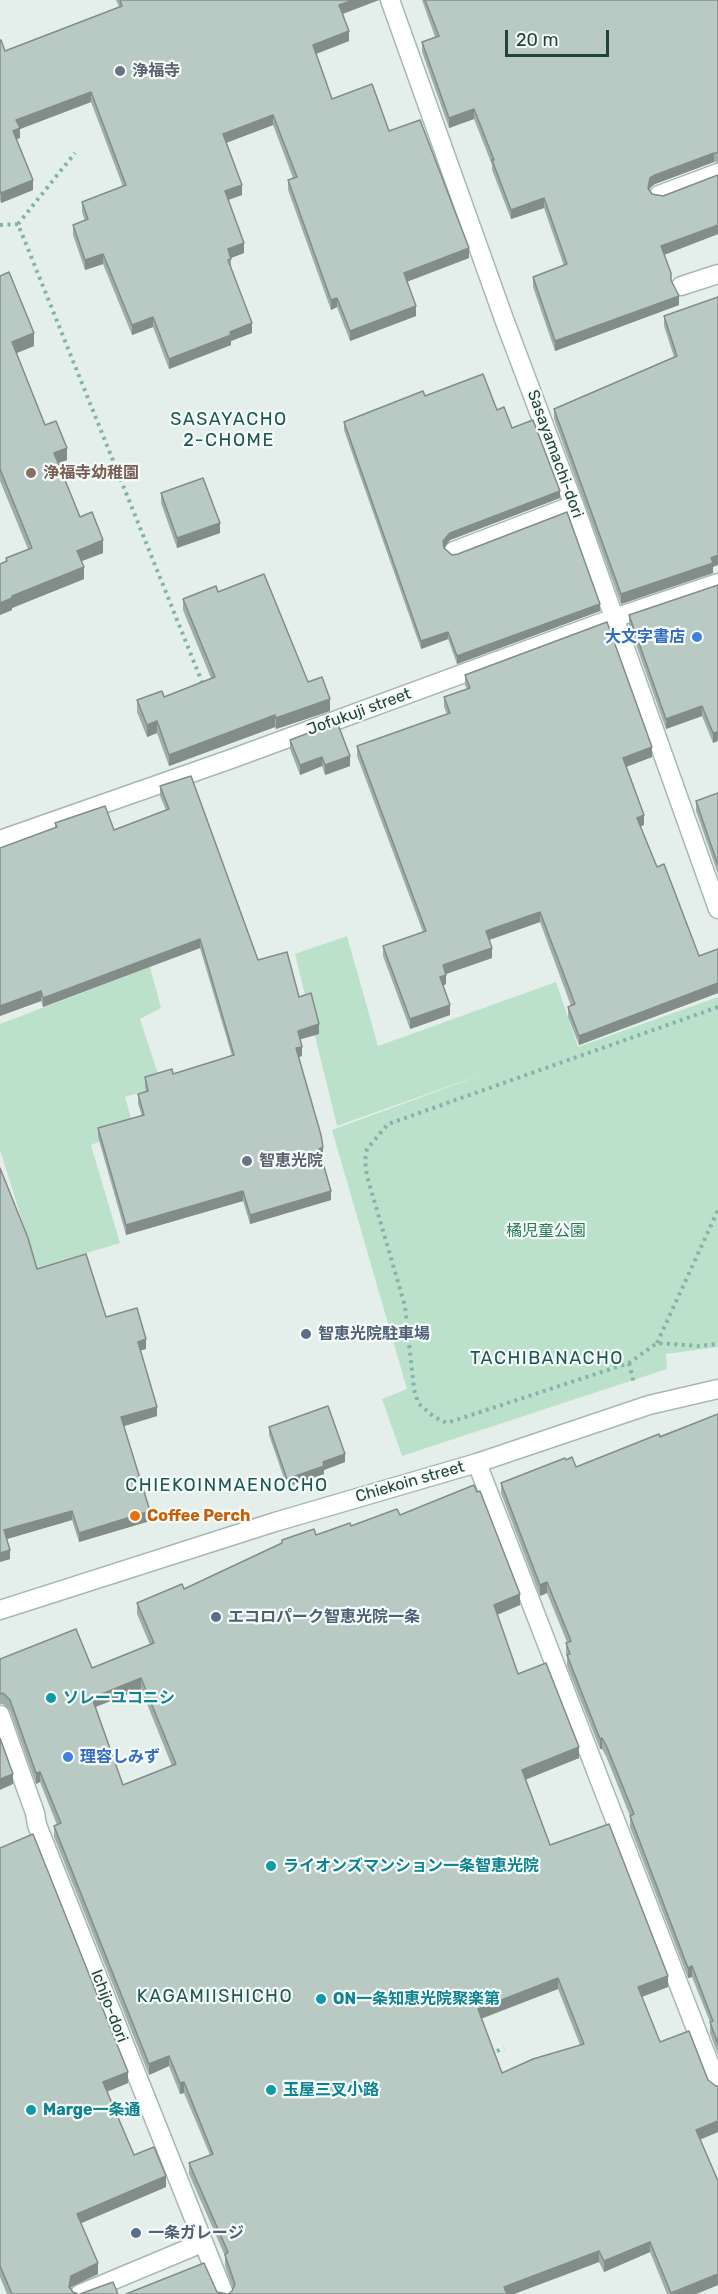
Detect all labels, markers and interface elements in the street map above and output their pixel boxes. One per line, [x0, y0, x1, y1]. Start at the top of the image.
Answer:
scale bar [508, 18, 612, 56]
text: 20 m [516, 29, 558, 51]
place label: 浄福寺 [132, 61, 180, 81]
marker: 浄福寺 [113, 64, 127, 78]
street label: Sasayamachi-dori [523, 387, 587, 521]
district label: SASAYACHO 2-CHOME [170, 409, 288, 452]
place label: 浄福寺幼稚園 [43, 463, 139, 483]
marker: 浄福寺幼稚園 [24, 466, 38, 480]
place label: 大文字書店 [605, 627, 685, 647]
marker: 大文字書店 [690, 630, 704, 644]
street label: Jofukuji street [304, 684, 414, 740]
place label: 智恵光院 [259, 1151, 323, 1171]
marker: 智恵光院 [240, 1154, 254, 1168]
park label: 橘児童公園 [506, 1221, 586, 1241]
place label: 智恵光院駐車場 [318, 1324, 430, 1344]
marker: 智恵光院駐車場 [299, 1327, 313, 1341]
district label: TACHIBANACHO [470, 1348, 624, 1370]
street label: Chiekoin street [353, 1457, 467, 1507]
district label: CHIEKOINMAENOCHO [125, 1475, 329, 1497]
place label: Coffee Perch [147, 1506, 250, 1526]
marker: Coffee Perch [128, 1509, 142, 1523]
place label: エコロパーク智恵光院一条 [228, 1607, 420, 1627]
marker: エコロパーク智恵光院一条 [209, 1610, 223, 1624]
place label: ソレーユコニシ [63, 1688, 175, 1708]
marker: ソレーユコニシ [44, 1691, 58, 1705]
place label: 理容しみず [80, 1747, 160, 1767]
marker: 理容しみず [61, 1750, 75, 1764]
place label: ライオンズマンション一条智恵光院 [283, 1856, 539, 1876]
marker: ライオンズマンション一条智恵光院 [264, 1859, 278, 1873]
street label: Ichijo-dori [86, 1967, 132, 2045]
district label: KAGAMIISHICHO [137, 1986, 293, 2008]
place label: ON一条知恵光院聚楽第 [333, 1989, 500, 2009]
marker: ON一条知恵光院聚楽第 [314, 1992, 328, 2006]
place label: 玉屋三叉小路 [283, 2080, 379, 2100]
marker: 玉屋三叉小路 [264, 2083, 278, 2097]
place label: Marge一条通 [43, 2100, 141, 2120]
marker: Marge一条通 [24, 2103, 38, 2117]
place label: 一条ガレージ [148, 2223, 244, 2243]
marker: 一条ガレージ [129, 2226, 143, 2240]

